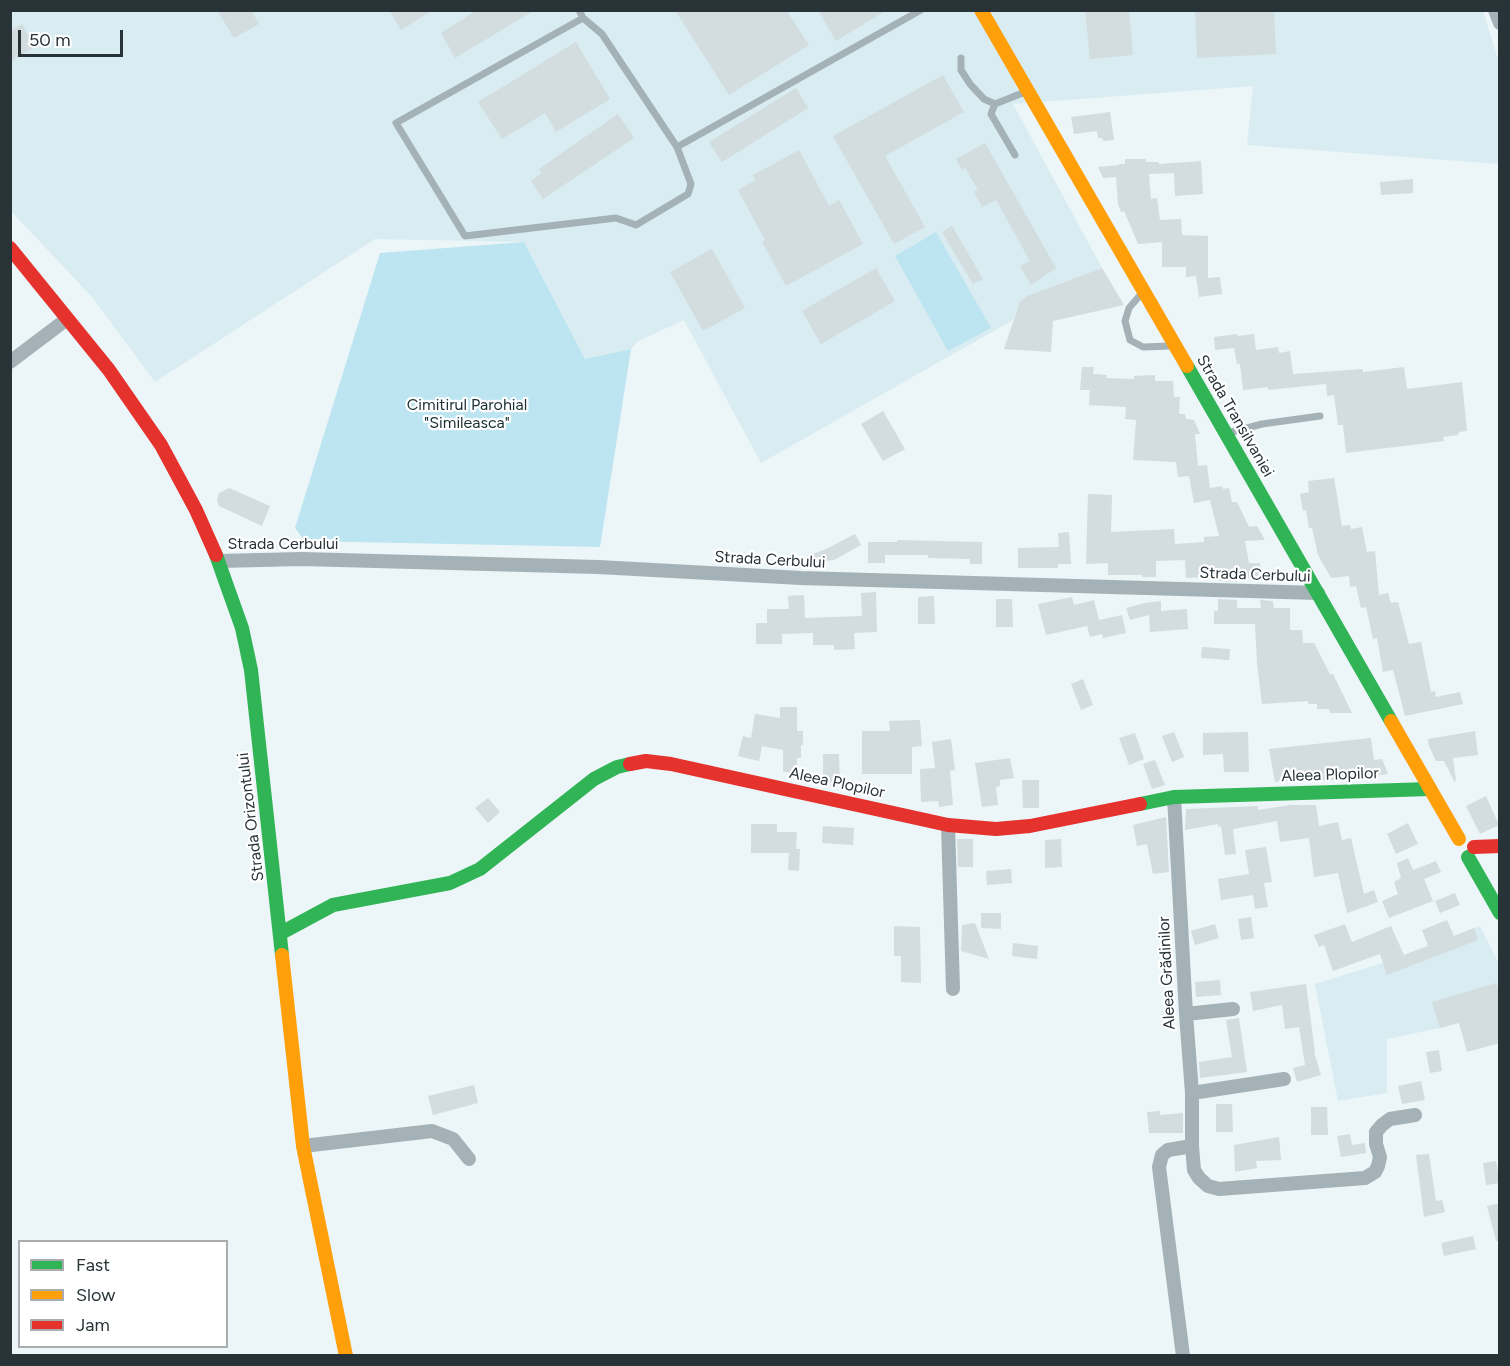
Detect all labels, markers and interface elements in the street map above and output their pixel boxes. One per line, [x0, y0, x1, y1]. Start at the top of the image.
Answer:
scale bar [21, 18, 126, 56]
text: 50 m [29, 29, 71, 51]
street label: Strada Transilvaniei [1192, 352, 1278, 480]
park label: Cimitirul Parohial "Simileasca" [407, 395, 527, 433]
street label: Strada Cerbului [227, 534, 339, 554]
street label: Strada Cerbului [714, 548, 826, 572]
street label: Strada Cerbului [1199, 563, 1311, 587]
street label: Strada Orizontului [234, 751, 268, 883]
street label: Aleea Plopilor [787, 763, 887, 803]
street label: Aleea Plopilor [1281, 764, 1379, 786]
street label: Aleea Grădinilor [1154, 916, 1180, 1030]
legend [18, 1240, 228, 1348]
text: Fast [76, 1254, 110, 1276]
text: Slow [76, 1284, 115, 1306]
text: Jam [76, 1314, 110, 1336]

